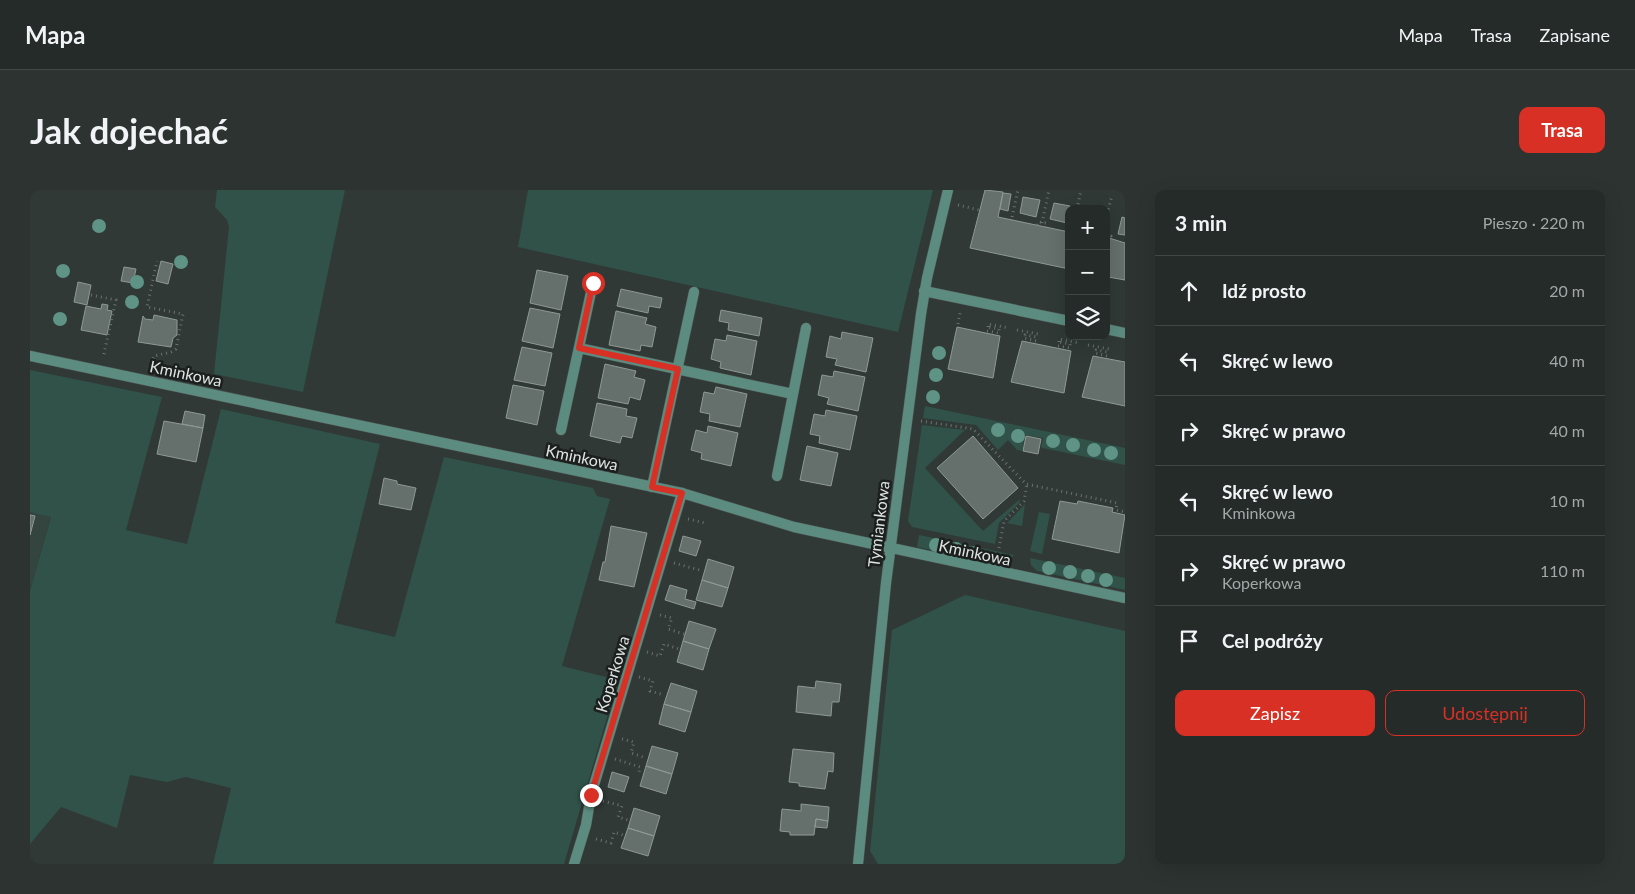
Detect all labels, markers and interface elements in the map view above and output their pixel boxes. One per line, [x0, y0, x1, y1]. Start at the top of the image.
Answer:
text: Mapa [25, 20, 85, 49]
text: Mapa [1398, 24, 1443, 46]
text: Trasa [1471, 24, 1512, 46]
text: Zapisane [1540, 24, 1610, 46]
button: Trasa [1519, 107, 1605, 153]
text: Jak dojechać [30, 109, 228, 151]
map controls [1065, 205, 1110, 340]
button: + [1065, 205, 1110, 250]
text: 3 min [1175, 210, 1227, 235]
text: Pieszo · 220 m [1483, 213, 1585, 232]
button: − [1065, 250, 1110, 295]
route start [582, 272, 605, 295]
icon: ahead [1175, 277, 1203, 305]
text: Idź prosto [1222, 279, 1306, 302]
text: 20 m [1549, 281, 1585, 300]
button: layers [1065, 295, 1110, 340]
icon: left [1175, 347, 1203, 375]
text: Skręć w lewo [1222, 349, 1333, 372]
text: 40 m [1549, 351, 1585, 370]
street label: Kminkowa [148, 356, 224, 390]
icon: right [1175, 417, 1203, 445]
text: Skręć w prawo [1222, 419, 1346, 442]
text: 40 m [1549, 421, 1585, 440]
street label: Kminkowa [544, 440, 620, 474]
street label: Tymiankowa [863, 480, 893, 568]
text: Skręć w lewo [1222, 480, 1333, 503]
icon: left [1175, 487, 1203, 515]
text: 10 m [1549, 491, 1585, 510]
text: Kminkowa [1222, 503, 1296, 522]
street label: Kminkowa [937, 535, 1013, 569]
text: Skręć w prawo [1222, 550, 1346, 573]
icon: right [1175, 557, 1203, 585]
text: 110 m [1540, 561, 1585, 580]
text: Koperkowa [1222, 573, 1301, 592]
icon: arrive [1175, 627, 1203, 655]
text: Cel podróży [1222, 629, 1323, 652]
street label: Koperkowa [591, 633, 633, 715]
button: Zapisz [1175, 690, 1375, 736]
button: Udostępnij [1385, 690, 1585, 736]
route end [580, 784, 603, 807]

